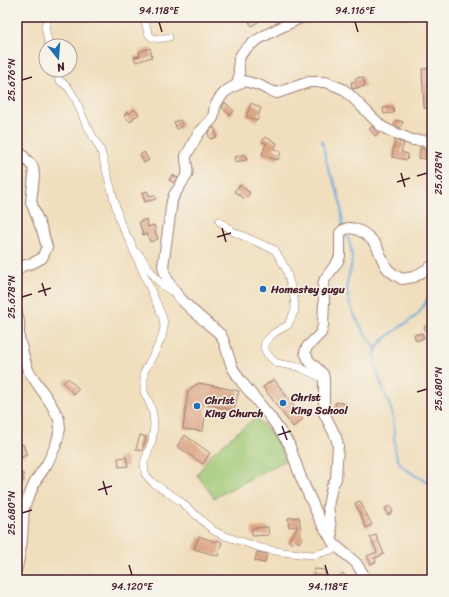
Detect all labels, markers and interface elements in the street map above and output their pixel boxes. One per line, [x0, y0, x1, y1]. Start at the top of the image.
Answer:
text: 94.118°E [139, 2, 180, 20]
text: 94.116°E [335, 2, 376, 20]
north arrow [38, 38, 78, 78]
text: N [54, 57, 68, 77]
text: 25.676°N [3, 58, 21, 102]
text: 25.678°N [430, 151, 448, 195]
text: 25.678°N [3, 275, 21, 319]
place label: Homestey gugu [270, 280, 346, 299]
marker: Homestey gugu [258, 284, 268, 294]
text: 25.680°N [430, 367, 448, 411]
place label: Christ King School [290, 388, 348, 420]
place label: Christ King Church [204, 391, 264, 423]
marker: Christ King School [278, 398, 288, 408]
marker: Christ King Church [192, 401, 202, 411]
text: 25.680°N [3, 491, 21, 535]
text: 94.120°E [111, 578, 154, 596]
text: 94.118°E [308, 578, 349, 596]

